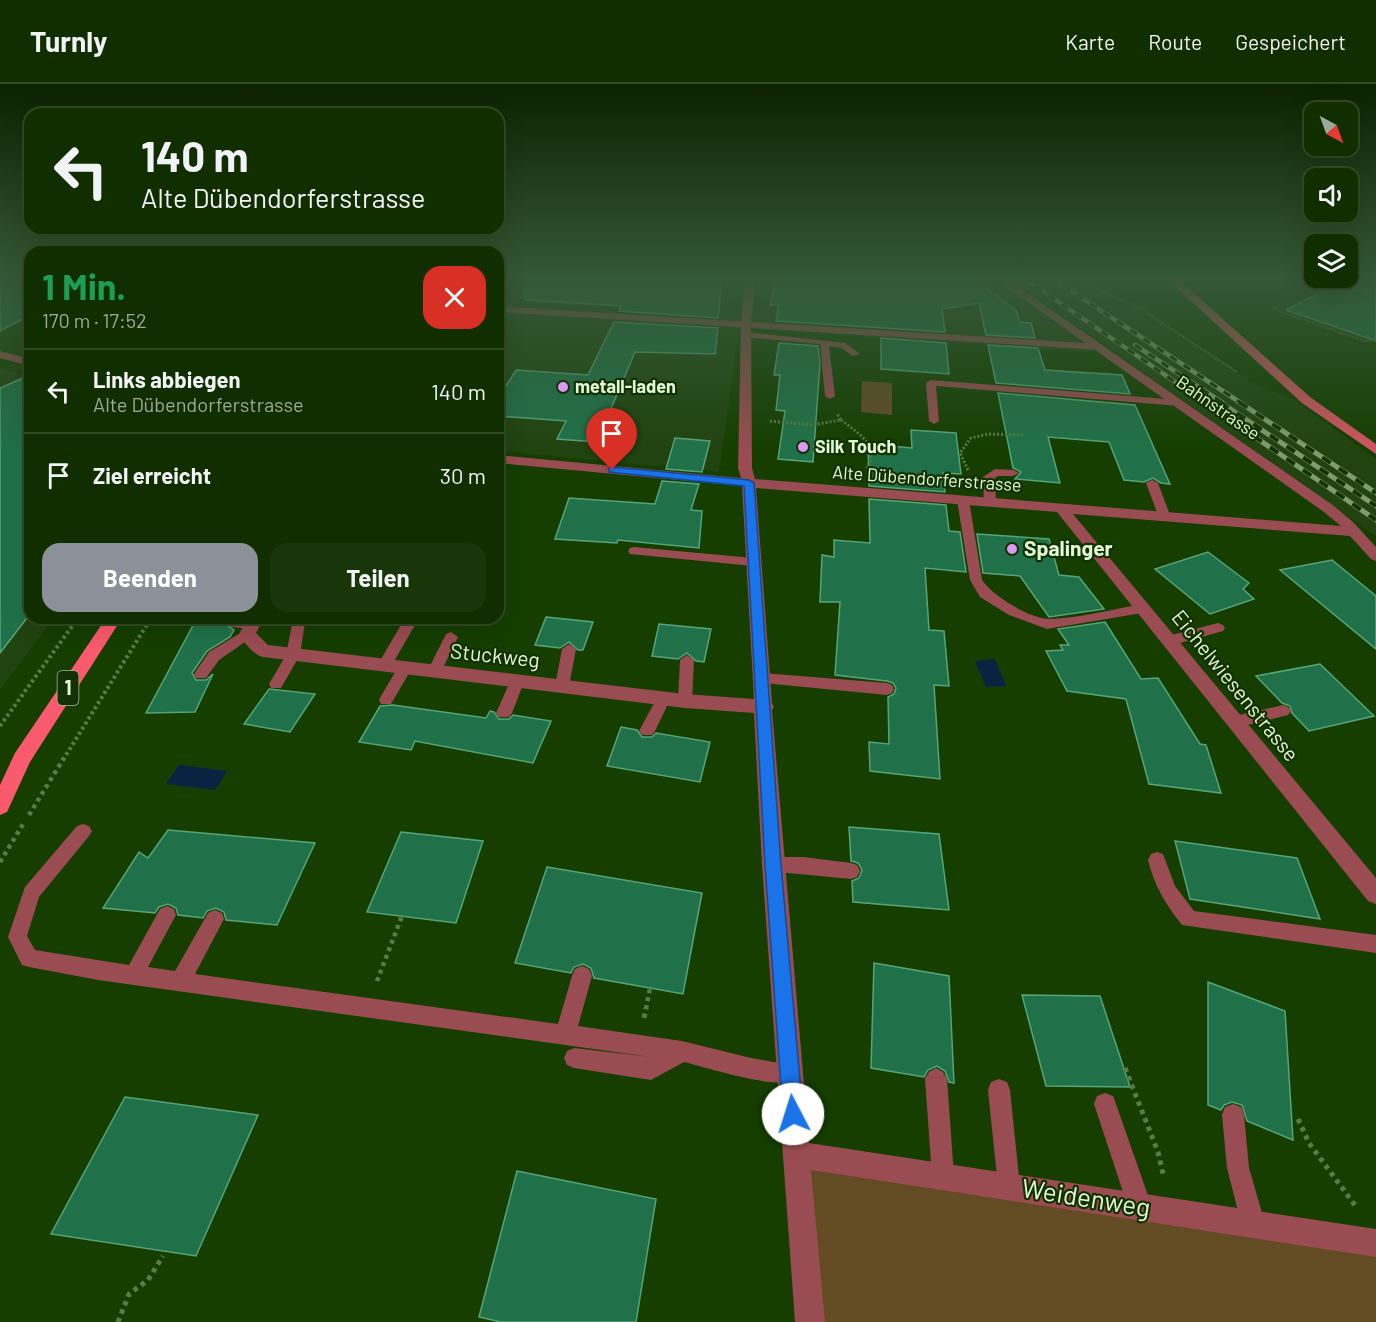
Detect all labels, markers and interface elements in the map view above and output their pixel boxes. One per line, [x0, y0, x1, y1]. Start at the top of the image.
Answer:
text: Turnly [30, 24, 107, 58]
text: Karte [1065, 29, 1115, 54]
text: Route [1148, 29, 1202, 54]
text: Gespeichert [1235, 29, 1346, 54]
north arrow [1304, 102, 1358, 156]
map controls [1304, 102, 1358, 288]
text: 140 m [141, 130, 249, 180]
icon: left [42, 132, 120, 210]
button: sound [1304, 168, 1358, 222]
text: Alte Dübendorferstrasse [141, 181, 425, 213]
button: layers [1304, 234, 1358, 288]
text: 1 Min. [42, 264, 126, 307]
button: close [423, 266, 486, 329]
text: 170 m · 17:52 [42, 308, 147, 332]
text: Links abbiegen [93, 366, 241, 392]
street label: Bahnstrasse [1172, 370, 1265, 444]
icon: left [42, 375, 75, 408]
place label: metall-laden [575, 375, 676, 397]
text: 140 m [431, 378, 486, 404]
marker: metall-laden [556, 380, 570, 394]
text: Alte Dübendorferstrasse [93, 392, 304, 416]
pin [586, 408, 637, 470]
icon: arrive [595, 417, 628, 450]
place label: Silk Touch [815, 435, 896, 457]
marker: Silk Touch [796, 440, 810, 454]
icon: arrive [42, 459, 75, 492]
street label: Alte Dübendorferstrasse [832, 460, 1022, 496]
text: Ziel erreicht [93, 462, 211, 488]
text: 30 m [440, 462, 486, 488]
place label: Spalinger [1024, 535, 1113, 560]
marker: Spalinger [1005, 542, 1019, 556]
button: Beenden [42, 543, 258, 612]
button: Teilen [270, 543, 486, 612]
street label: Eichelwiesenstrasse [1167, 604, 1305, 766]
street label: Stuckweg [449, 637, 541, 672]
road number: 1 [58, 671, 78, 705]
position arrow [761, 1082, 825, 1146]
street label: Weidenweg [1020, 1171, 1153, 1222]

